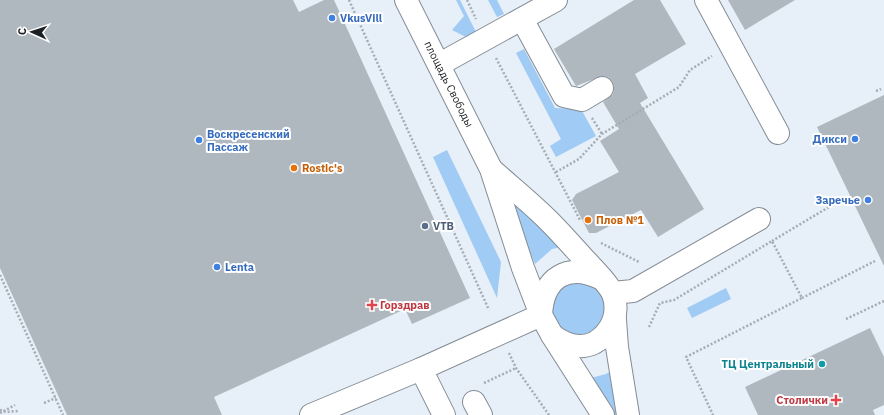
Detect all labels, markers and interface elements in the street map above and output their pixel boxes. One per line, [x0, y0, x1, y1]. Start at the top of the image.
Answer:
place label: VkusVill [340, 11, 383, 25]
north arrow [12, 12, 52, 52]
marker: VkusVill [327, 13, 337, 23]
text: С [15, 28, 29, 35]
street label: площадь Свободы [421, 39, 477, 129]
place label: Воскресенский Пассаж [207, 127, 290, 154]
place label: Дикси [813, 132, 847, 146]
marker: Дикси [850, 134, 860, 144]
marker: Воскресенский Пассаж [194, 135, 204, 145]
place label: Rostic's [302, 161, 343, 175]
marker: Rostic's [289, 163, 299, 173]
place label: Заречье [815, 193, 860, 207]
marker: Заречье [863, 195, 873, 205]
place label: Плов №1 [596, 213, 644, 227]
marker: Плов №1 [583, 215, 593, 225]
place label: VTB [433, 219, 454, 233]
marker: VTB [420, 221, 430, 231]
place label: Lenta [225, 260, 254, 274]
marker: Lenta [212, 262, 222, 272]
place label: Горздрав [380, 298, 430, 312]
marker: Горздрав [367, 300, 377, 310]
place label: ТЦ Центральный [722, 357, 814, 371]
marker: ТЦ Центральный [817, 359, 827, 369]
place label: Столички [776, 393, 828, 407]
marker: Столички [831, 395, 841, 405]

